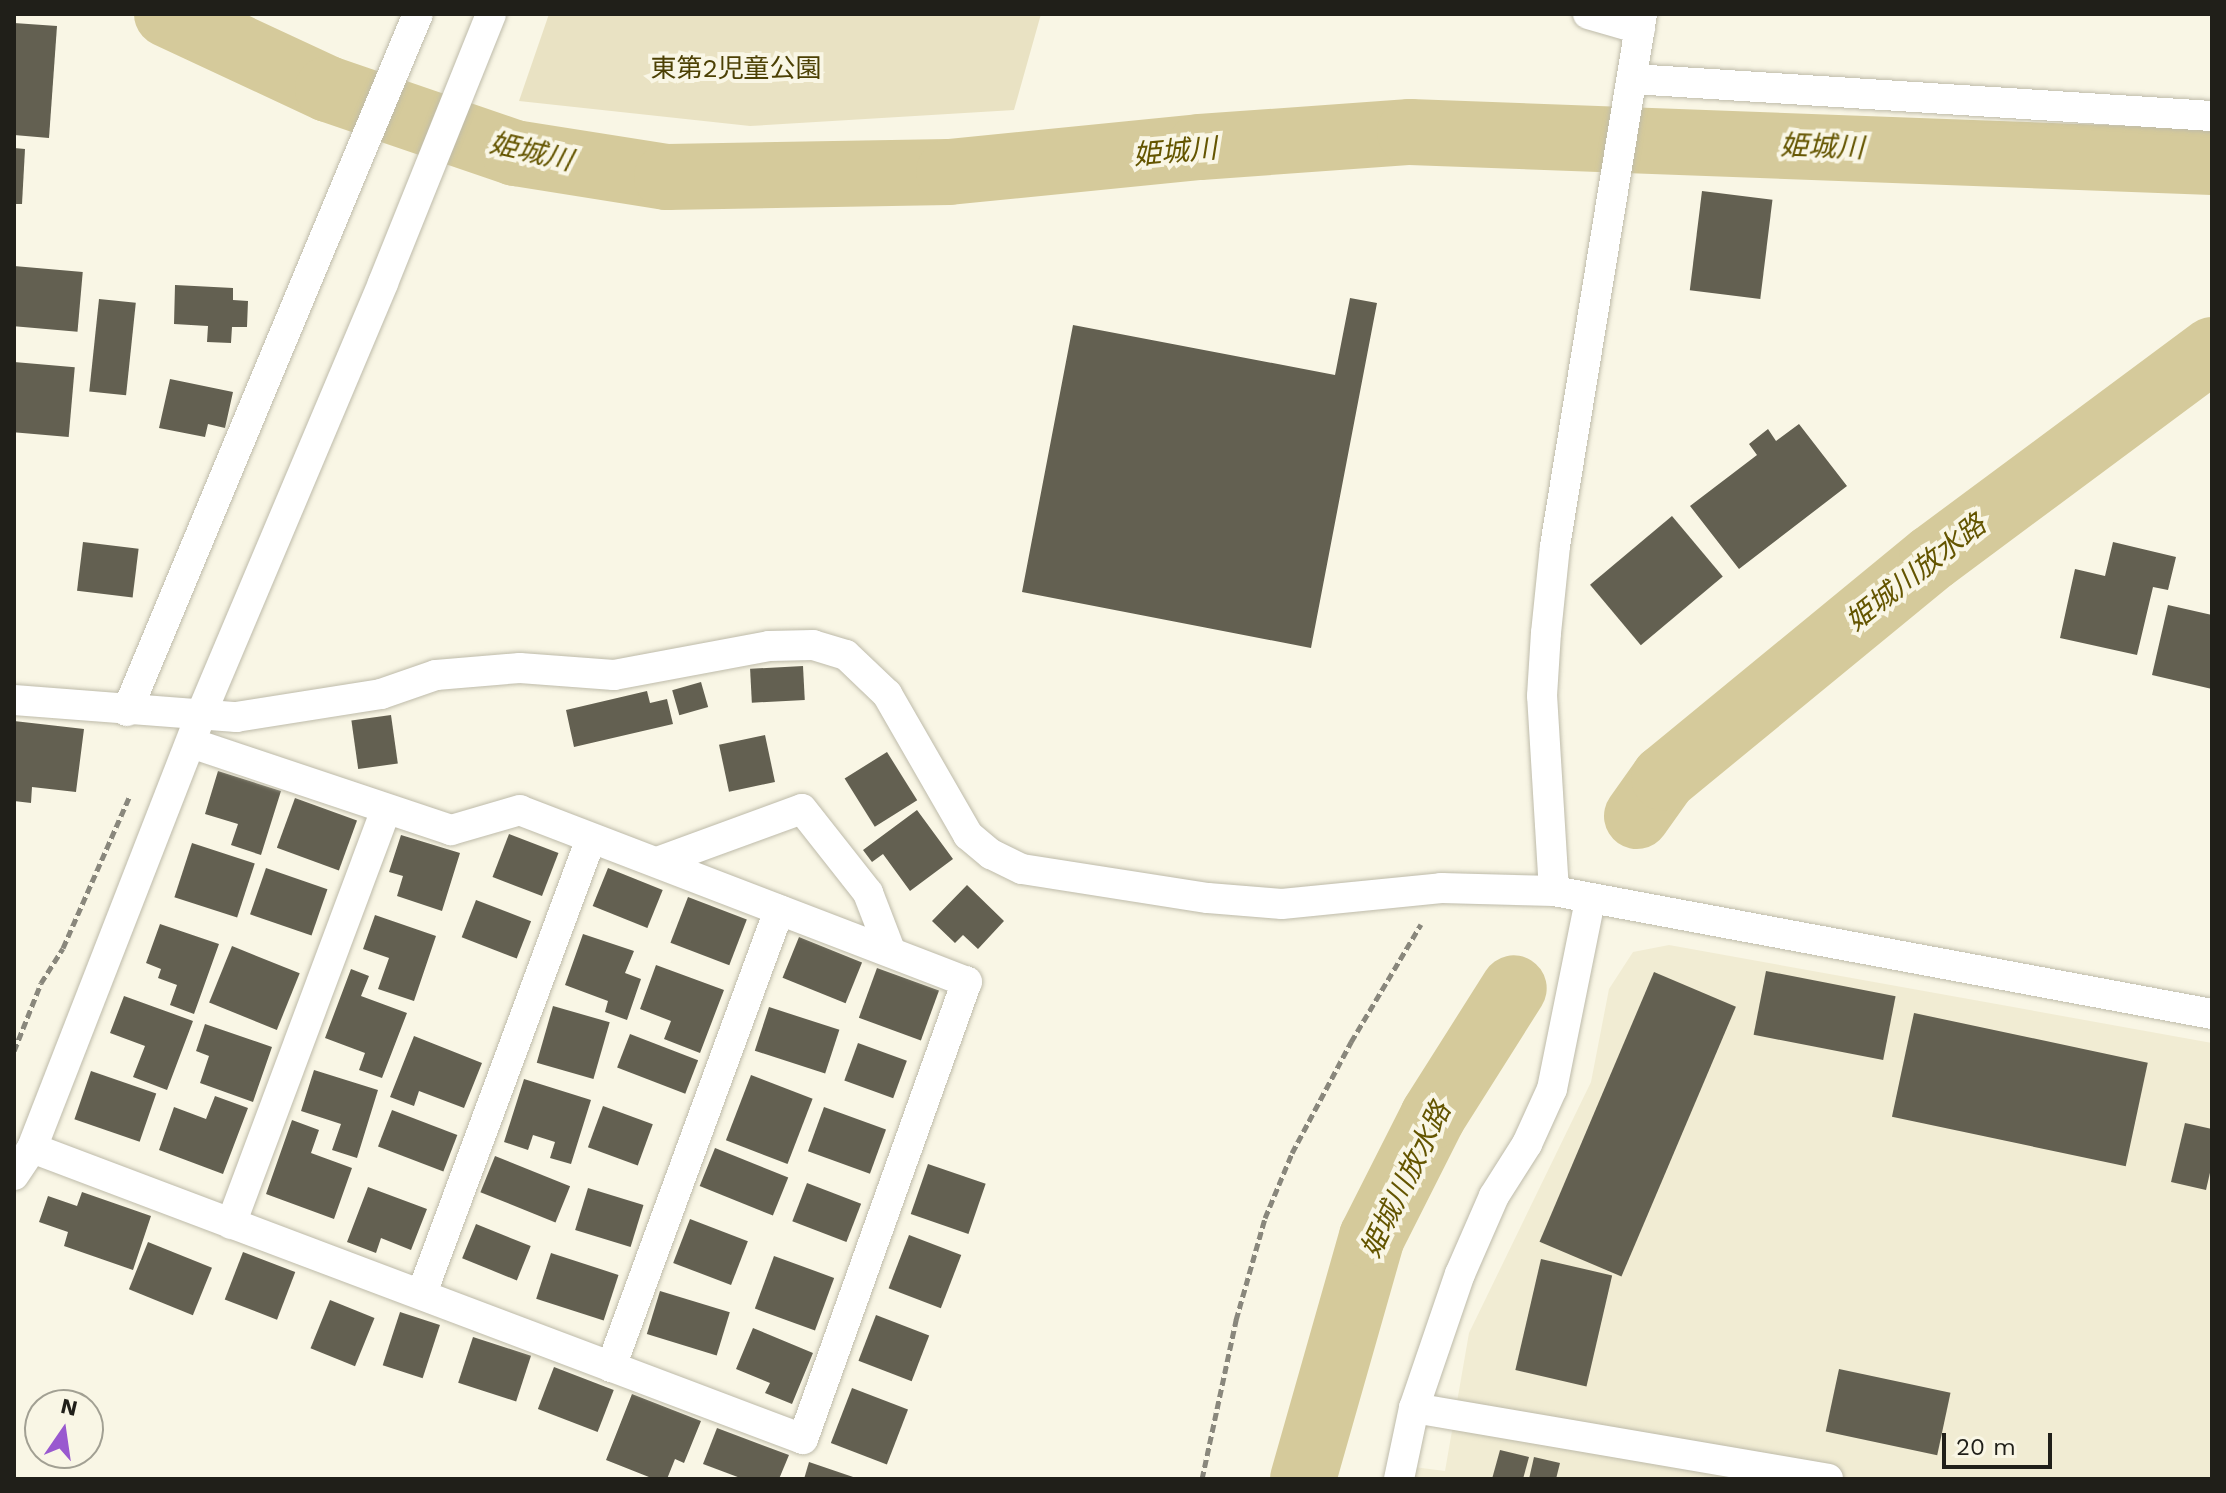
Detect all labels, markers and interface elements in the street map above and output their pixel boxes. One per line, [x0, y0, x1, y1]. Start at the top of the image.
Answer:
park label: 東第2児童公園 [650, 53, 822, 85]
water label: 姫城川 [486, 126, 576, 178]
water label: 姫城川 [1779, 129, 1865, 165]
water label: 姫城川 [1132, 132, 1218, 172]
water label: 姫城川放水路 [1839, 508, 1993, 638]
water label: 姫城川放水路 [1354, 1097, 1458, 1263]
north arrow [24, 1389, 104, 1469]
text: N [58, 1393, 80, 1421]
scale bar [1946, 1417, 2056, 1467]
text: 20 m [1956, 1433, 2016, 1461]

